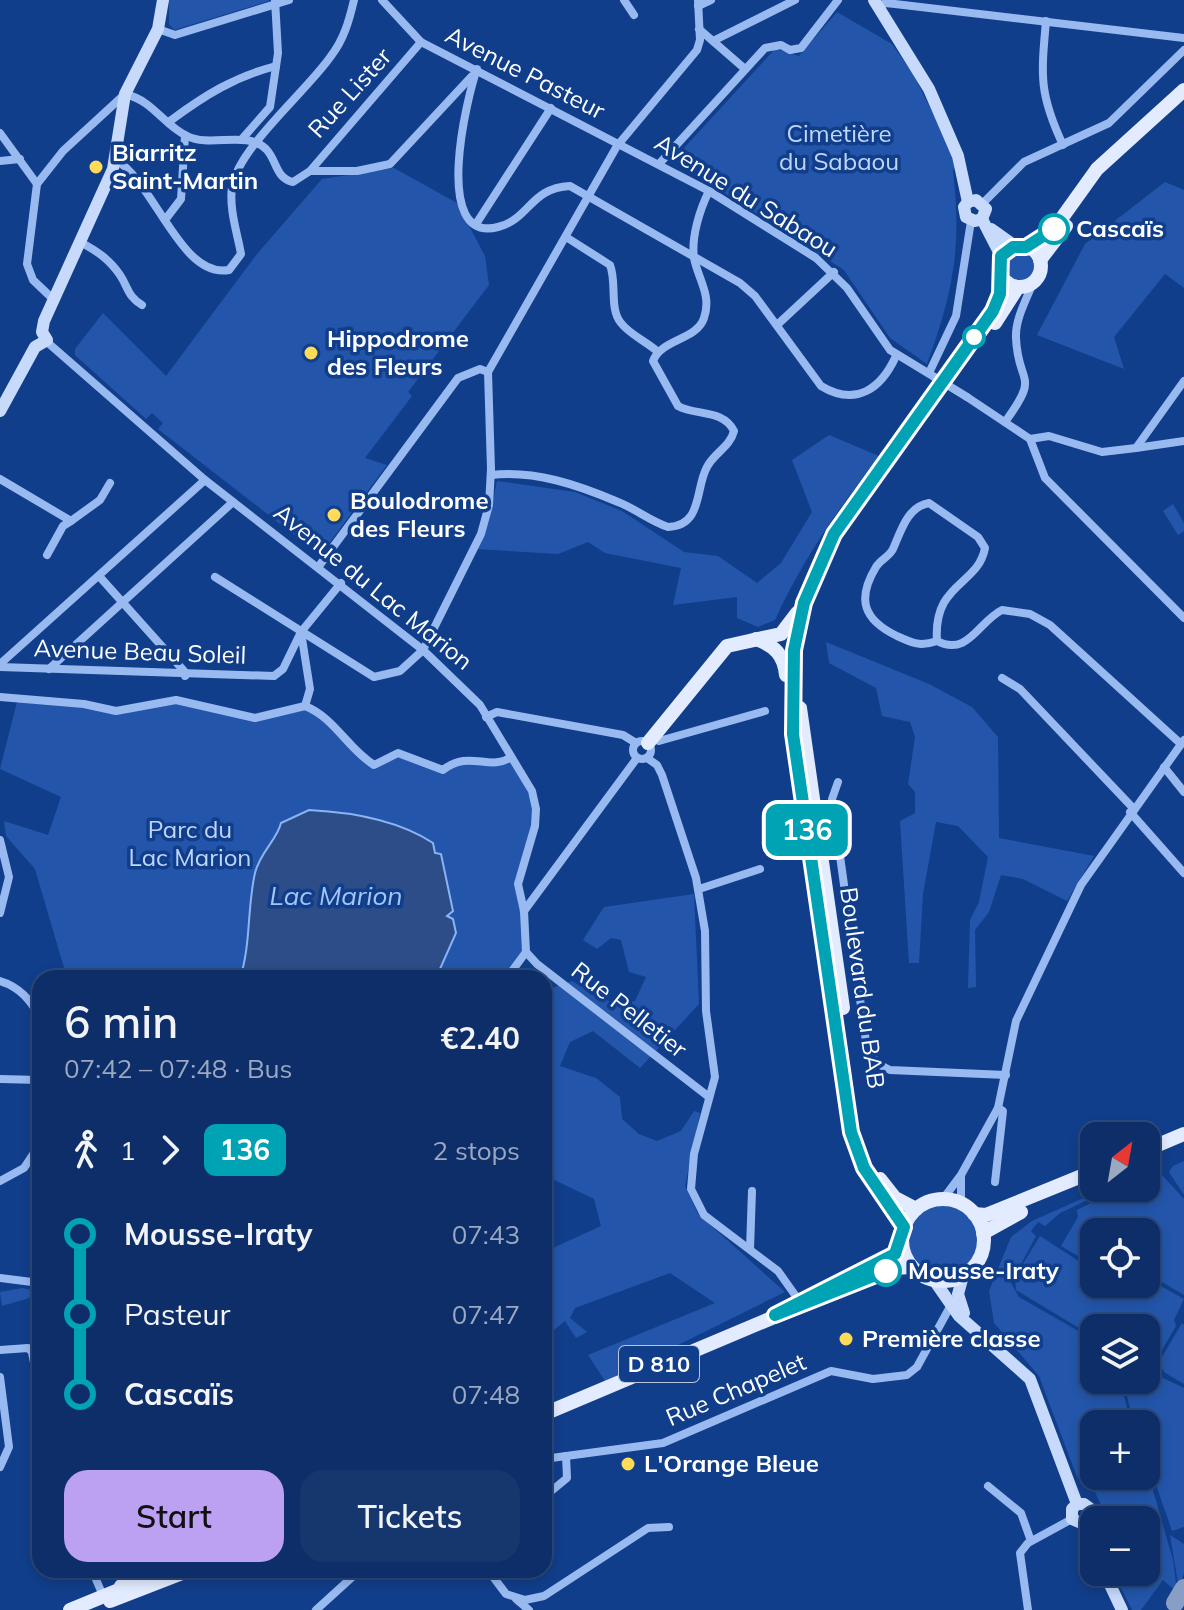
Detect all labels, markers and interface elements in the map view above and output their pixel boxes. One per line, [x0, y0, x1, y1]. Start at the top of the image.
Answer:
street label: Avenue Pasteur [441, 19, 610, 125]
street label: Rue Lister [301, 41, 398, 143]
park label: Cimetière du Sabaou [779, 118, 899, 176]
street label: Avenue du Sabaou [650, 127, 844, 264]
place label: Biarritz Saint-Martin [112, 137, 258, 195]
marker: Biarritz Saint-Martin [87, 158, 105, 176]
place label: Cascaïs [1076, 213, 1164, 243]
marker: Cascaïs [1039, 214, 1069, 244]
place label: Hippodrome des Fleurs [327, 323, 469, 381]
unlabelled marker [963, 326, 985, 348]
marker: Hippodrome des Fleurs [302, 344, 320, 362]
place label: Boulodrome des Fleurs [350, 485, 489, 543]
street label: Avenue du Lac Marion [268, 497, 479, 676]
marker: Boulodrome des Fleurs [325, 506, 343, 524]
street label: Avenue Beau Soleil [33, 632, 247, 670]
line badge: 136 [761, 804, 853, 856]
text: 136 [782, 812, 832, 847]
park label: Parc du Lac Marion [129, 814, 251, 872]
water label: Lac Marion [269, 879, 403, 912]
street label: Boulevard du BAB [834, 885, 892, 1091]
street label: Rue Pelletier [566, 955, 694, 1064]
text: 6 min [64, 994, 178, 1049]
text: €2.40 [441, 1019, 520, 1057]
text: 07:42 – 07:48 · Bus [64, 1052, 293, 1085]
north arrow [1080, 1122, 1160, 1202]
map controls [1080, 1122, 1160, 1586]
icon: walk [64, 1128, 108, 1172]
icon: forward [148, 1128, 192, 1172]
text: 136 [220, 1132, 270, 1167]
text: 1 [120, 1134, 136, 1167]
text: 2 stops [433, 1134, 520, 1167]
text: Mousse-Iraty [124, 1215, 312, 1253]
text: 07:43 [452, 1218, 520, 1251]
button: locate [1080, 1218, 1160, 1298]
place label: Mousse-Iraty [908, 1255, 1060, 1285]
marker: Mousse-Iraty [871, 1256, 901, 1286]
text: Pasteur [124, 1295, 230, 1333]
text: 07:47 [452, 1298, 520, 1331]
button: layers [1080, 1314, 1160, 1394]
place label: Première classe [862, 1323, 1041, 1353]
marker: Première classe [837, 1330, 855, 1348]
road number: D 810 [619, 1346, 699, 1382]
street label: Rue Chapelet [661, 1346, 810, 1432]
text: Cascaïs [124, 1375, 234, 1413]
text: 07:48 [452, 1378, 520, 1411]
button: + [1080, 1410, 1160, 1490]
place label: L'Orange Bleue [644, 1448, 819, 1478]
marker: L'Orange Bleue [619, 1455, 637, 1473]
button: Start [64, 1470, 284, 1562]
button: Tickets [300, 1470, 520, 1562]
button: − [1080, 1506, 1160, 1586]

